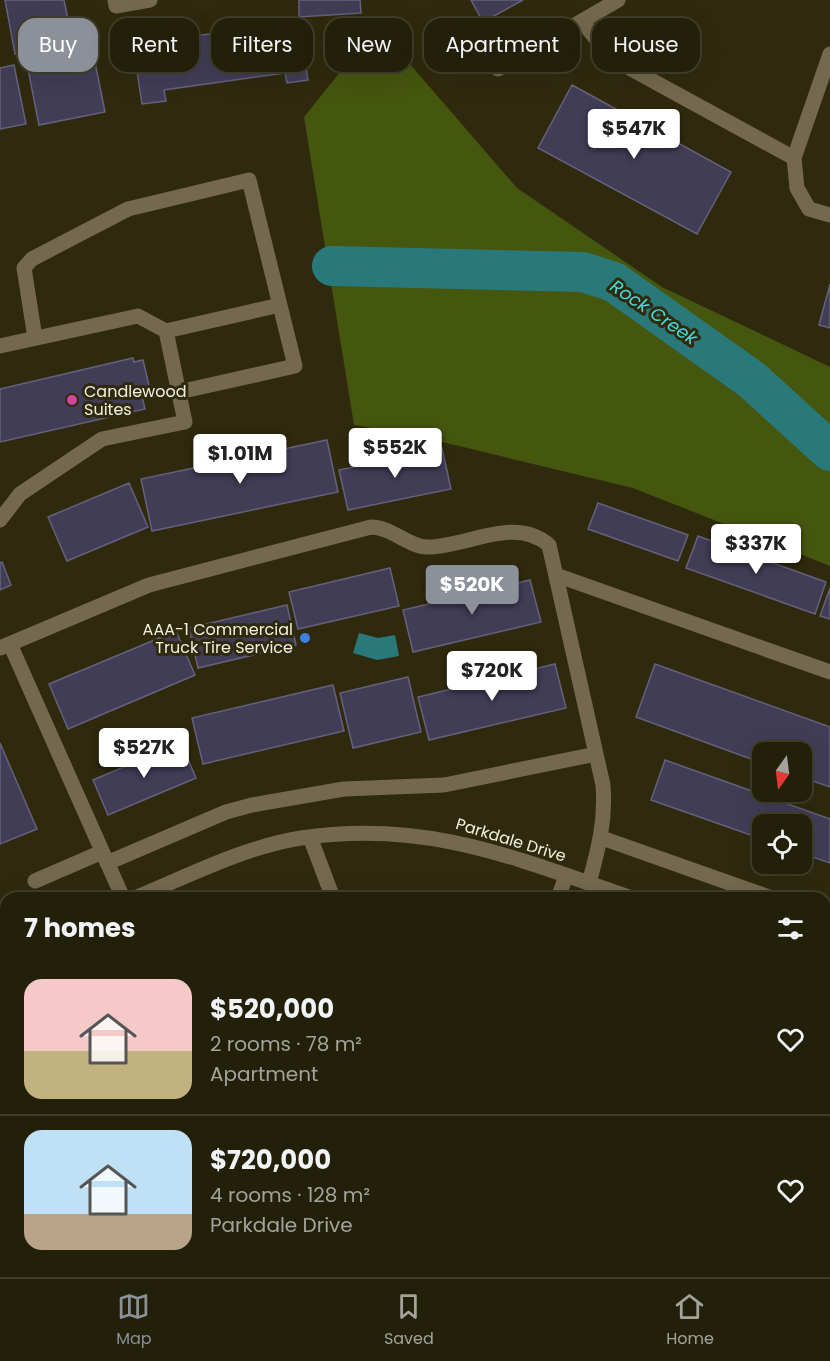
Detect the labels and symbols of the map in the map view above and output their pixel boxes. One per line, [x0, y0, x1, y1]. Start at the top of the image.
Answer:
pin: $547K [592, 109, 676, 160]
water label: Rock Creek [605, 274, 703, 351]
place label: Candlewood Suites [84, 380, 187, 421]
marker: Candlewood Suites [65, 393, 79, 407]
pin: $552K [353, 428, 437, 479]
pin: $1.01M [191, 434, 289, 485]
pin: $337K [714, 524, 798, 575]
pin: $520K [430, 565, 514, 616]
place label: AAA-1 Commercial Truck Tire Service [143, 618, 293, 659]
marker: AAA-1 Commercial Truck Tire Service [298, 631, 312, 645]
pin: $720K [450, 651, 534, 702]
pin: $527K [102, 728, 186, 779]
north arrow [752, 742, 812, 802]
street label: Parkdale Drive [453, 812, 569, 868]

